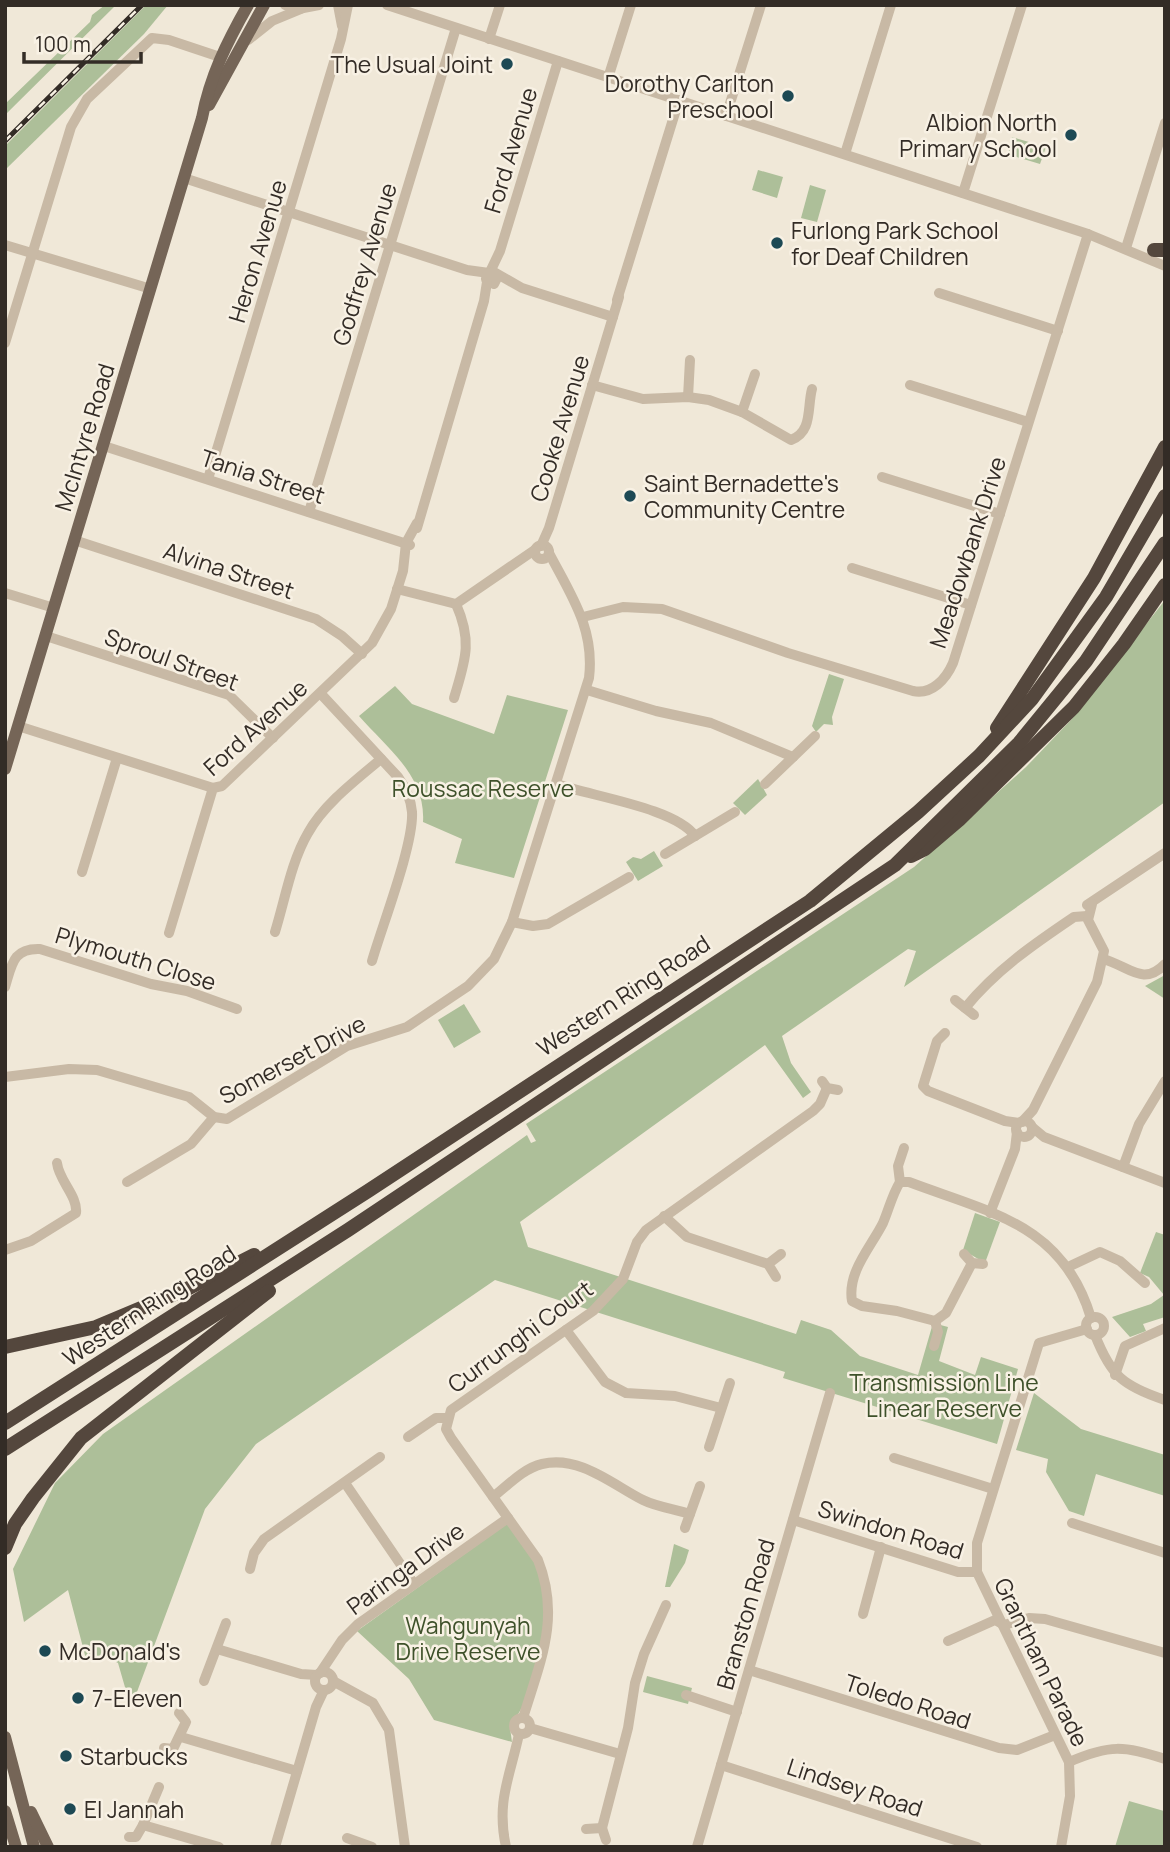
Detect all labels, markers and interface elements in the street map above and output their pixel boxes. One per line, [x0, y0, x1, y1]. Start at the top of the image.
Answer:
scale bar [24, 21, 142, 65]
text: 100 m [35, 30, 91, 58]
place label: The Usual Joint [330, 48, 493, 80]
marker: The Usual Joint [499, 56, 515, 72]
place label: Dorothy Carlton Preschool [605, 67, 774, 125]
street label: Ford Avenue [476, 83, 544, 217]
marker: Dorothy Carlton Preschool [780, 88, 796, 104]
place label: Albion North Primary School [899, 106, 1057, 164]
marker: Albion North Primary School [1063, 127, 1079, 143]
street label: Heron Avenue [220, 176, 294, 326]
street label: Godfrey Avenue [324, 179, 404, 349]
place label: Furlong Park School for Deaf Children [791, 214, 999, 272]
marker: Furlong Park School for Deaf Children [769, 235, 785, 251]
street label: Cooke Avenue [522, 351, 596, 505]
street label: McIntyre Road [46, 359, 122, 515]
street label: Tania Street [197, 441, 329, 511]
street label: Meadowbank Drive [921, 452, 1013, 652]
place label: Saint Bernadette's Community Centre [644, 467, 845, 525]
marker: Saint Bernadette's Community Centre [622, 488, 638, 504]
street label: Alvina Street [160, 534, 298, 606]
street label: Sproul Street [100, 620, 244, 698]
street label: Ford Avenue [196, 672, 314, 782]
park label: Roussac Reserve [392, 772, 574, 804]
street label: Plymouth Close [52, 918, 220, 998]
street label: Western Ring Road [530, 927, 716, 1063]
street label: Somerset Drive [213, 1007, 371, 1111]
street label: Western Ring Road [56, 1237, 242, 1373]
street label: Currunghi Court [441, 1272, 599, 1400]
park label: Transmission Line Linear Reserve [849, 1366, 1039, 1424]
street label: Swindon Road [814, 1492, 968, 1566]
street label: Paringa Drive [340, 1514, 470, 1622]
street label: Branston Road [708, 1535, 782, 1693]
street label: Grantham Parade [987, 1572, 1097, 1752]
park label: Wahgunyah Drive Reserve [396, 1609, 540, 1667]
place label: McDonald's [59, 1635, 181, 1667]
marker: McDonald's [37, 1643, 53, 1659]
street label: Toledo Road [841, 1666, 975, 1736]
place label: 7-Eleven [92, 1682, 182, 1714]
marker: 7-Eleven [70, 1690, 86, 1706]
place label: Starbucks [80, 1740, 188, 1772]
marker: Starbucks [58, 1748, 74, 1764]
street label: Lindsey Road [783, 1750, 927, 1824]
place label: El Jannah [84, 1793, 184, 1825]
marker: El Jannah [62, 1801, 78, 1817]

